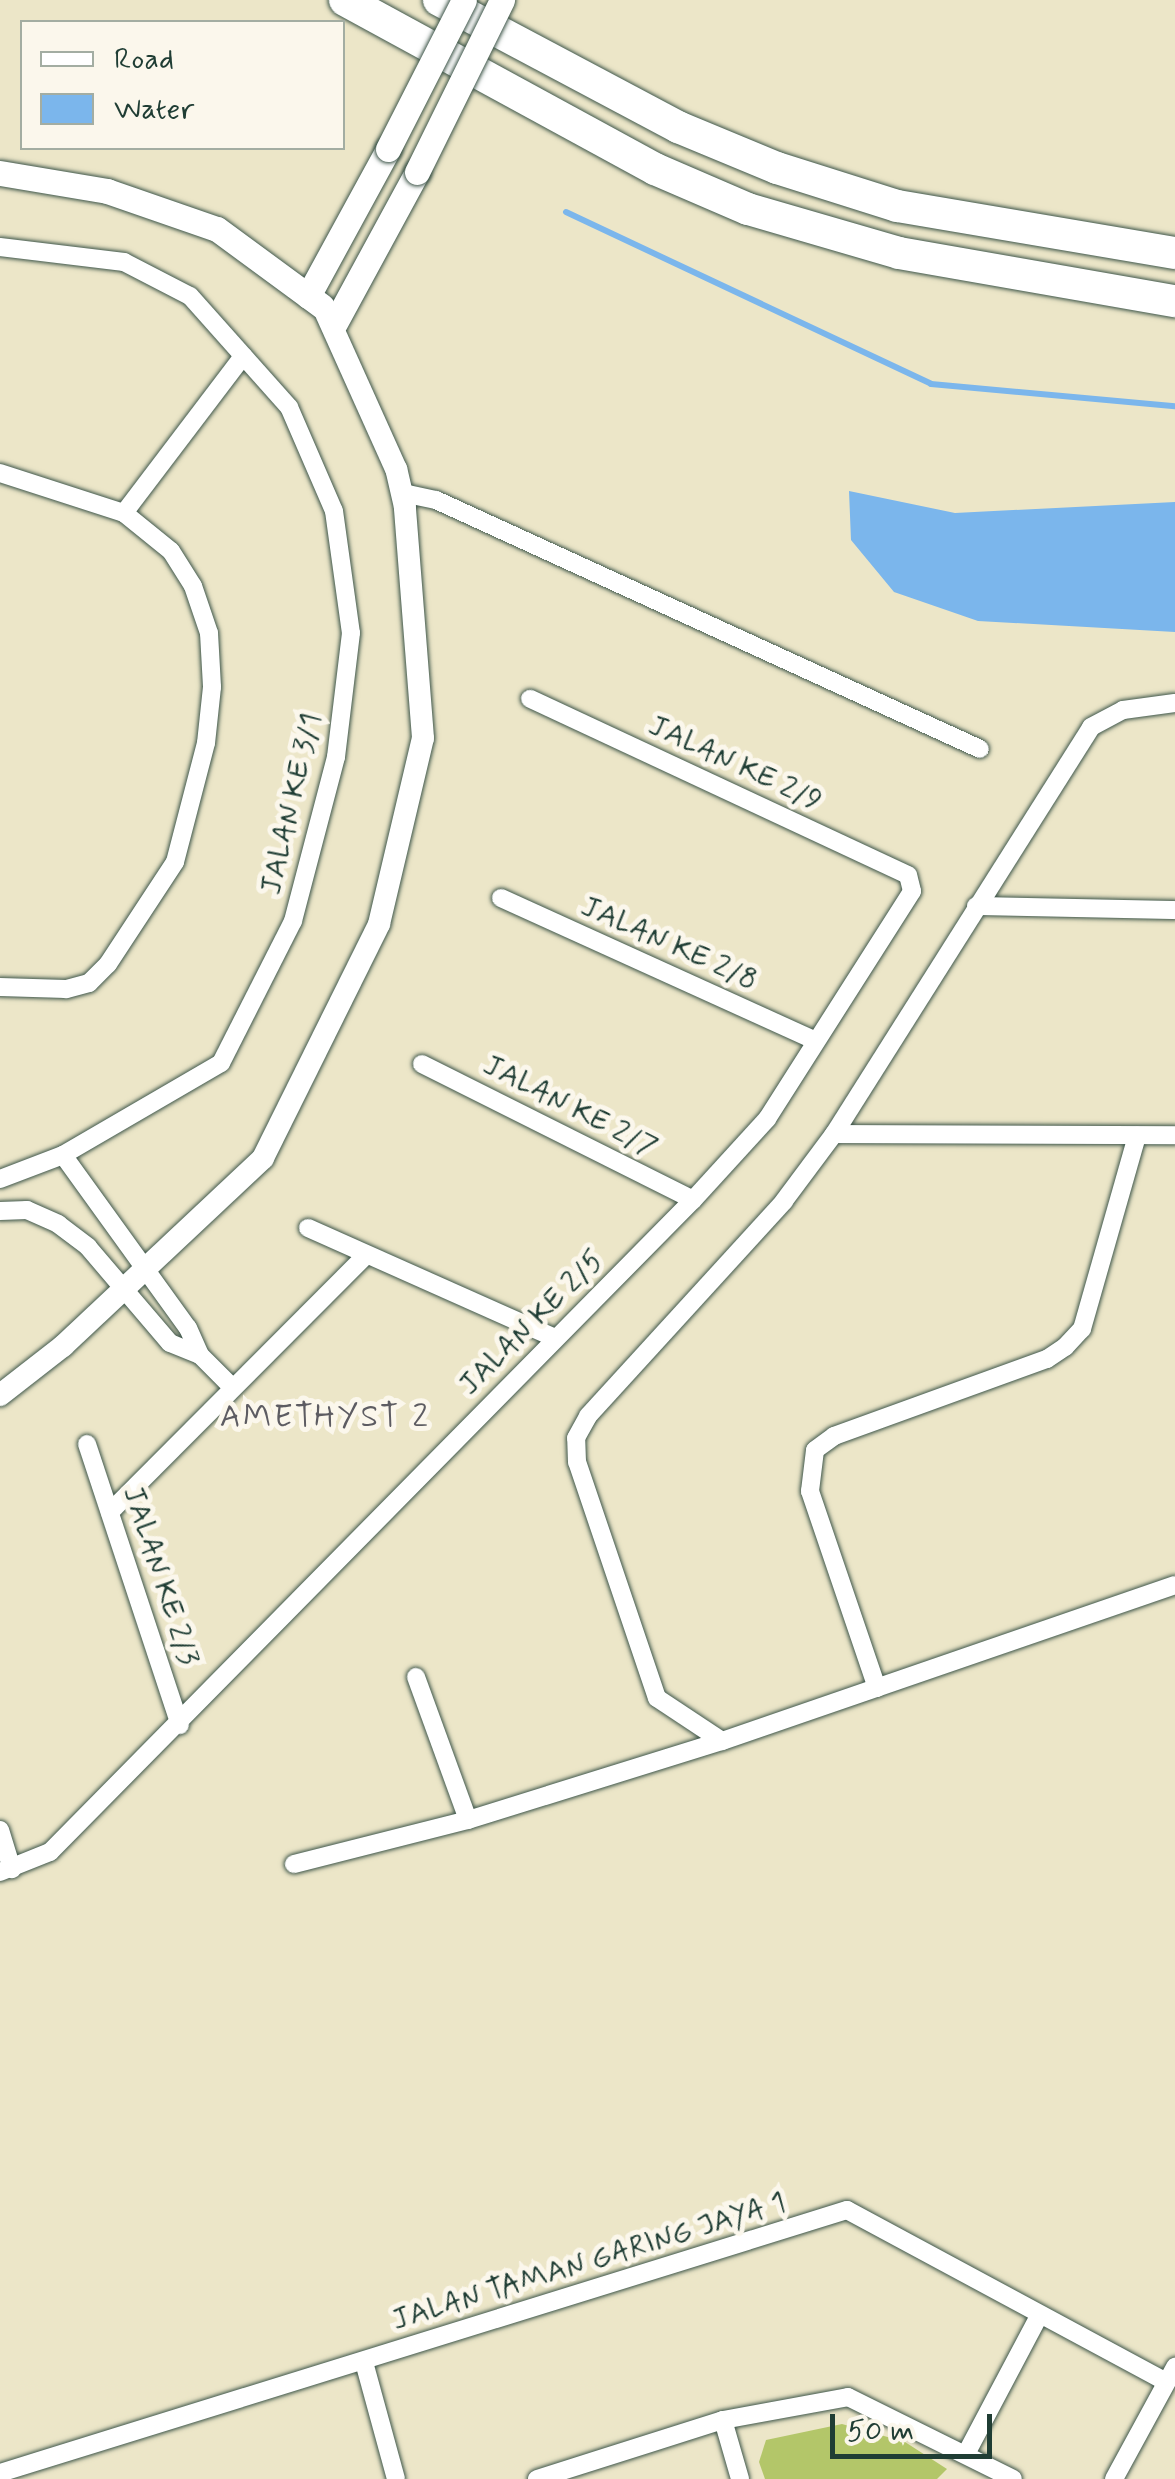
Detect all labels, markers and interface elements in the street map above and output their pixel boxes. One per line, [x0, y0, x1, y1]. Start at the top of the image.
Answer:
legend [20, 20, 345, 150]
text: Road [114, 40, 174, 79]
text: Water [114, 90, 194, 129]
street label: JALAN KE 2/9 [642, 708, 828, 820]
street label: JALAN KE 3/1 [254, 710, 330, 898]
street label: JALAN KE 2/8 [575, 889, 763, 999]
street label: JALAN KE 2/7 [477, 1048, 663, 1166]
street label: JALAN KE 2/5 [452, 1243, 612, 1403]
district label: AMETHYST 2 [215, 1398, 435, 1436]
street label: JALAN KE 2/3 [114, 1482, 206, 1670]
street label: JALAN TAMAN GARING JAYA 1 [383, 2183, 795, 2341]
scale bar [835, 2394, 998, 2456]
text: 50 m [847, 2412, 914, 2451]

